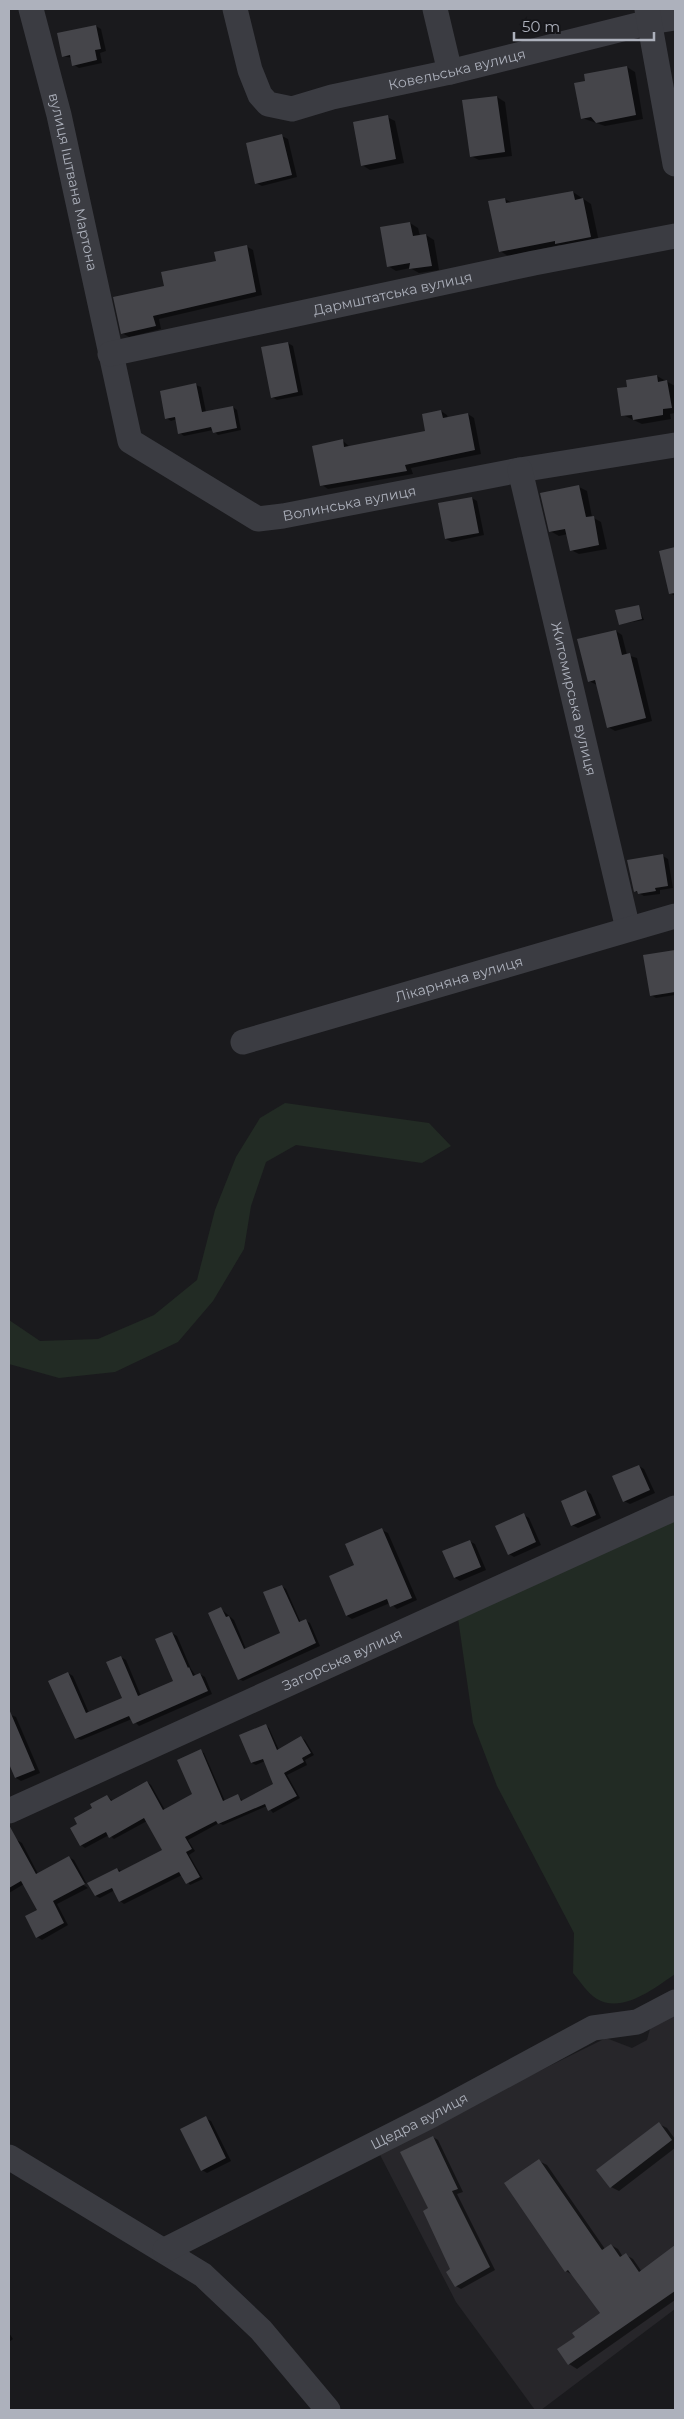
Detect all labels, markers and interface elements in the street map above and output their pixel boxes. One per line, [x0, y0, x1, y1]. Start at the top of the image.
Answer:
scale bar [514, 10, 654, 42]
text: 50 m [522, 17, 560, 36]
street label: Ковельська вулиця [387, 44, 527, 94]
street label: вулиця Іштвана Мартона [45, 91, 102, 273]
street label: Дармштатська вулиця [311, 268, 474, 319]
street label: Волинська вулиця [281, 481, 418, 525]
street label: Житомирська вулиця [547, 620, 601, 777]
street label: Лікарняна вулиця [393, 952, 525, 1006]
street label: Загорська вулиця [279, 1624, 405, 1695]
street label: Щедра вулиця [368, 2088, 471, 2154]

